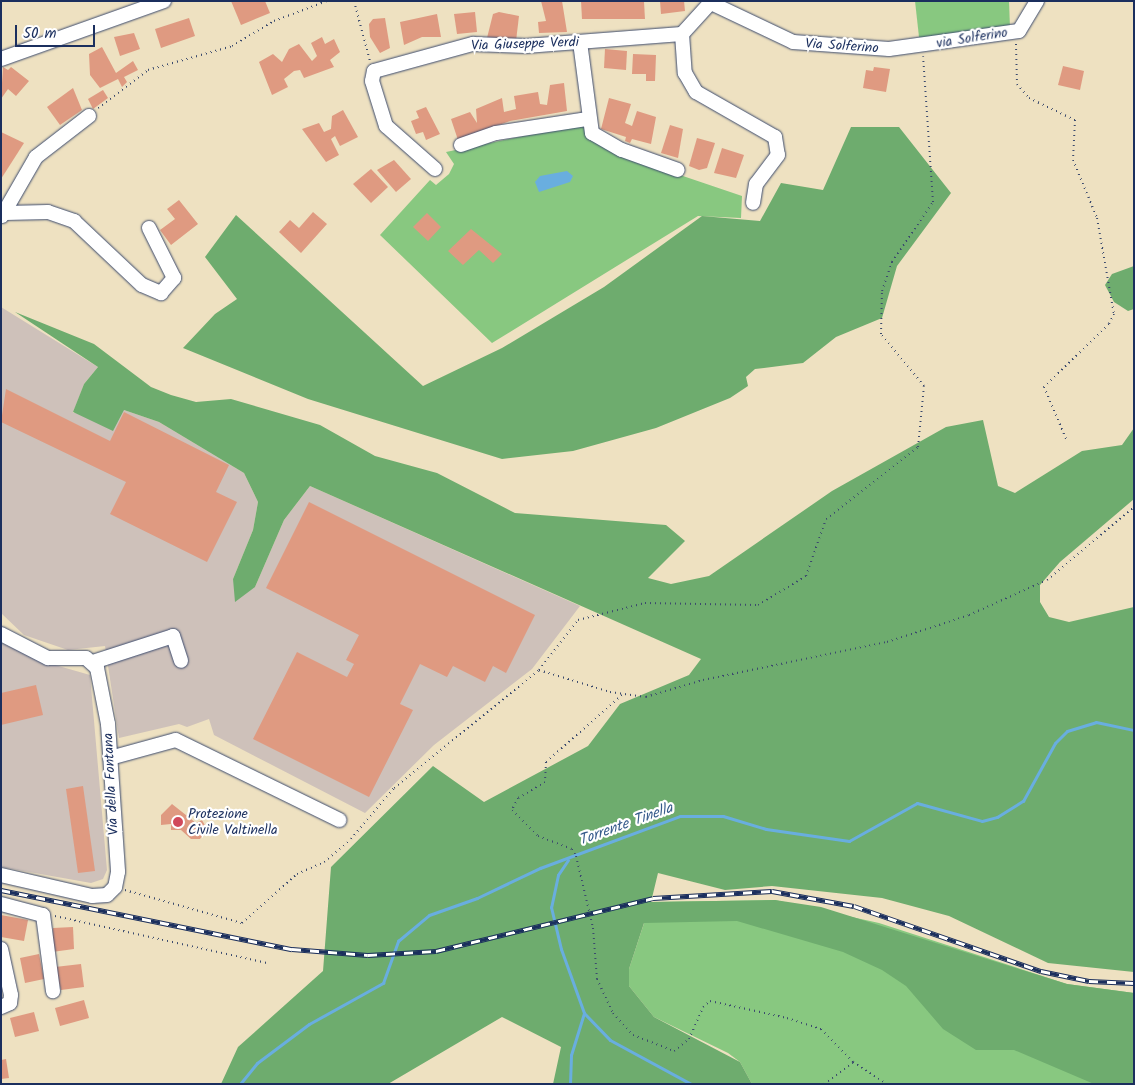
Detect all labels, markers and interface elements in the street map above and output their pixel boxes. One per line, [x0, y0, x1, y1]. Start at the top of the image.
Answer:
scale bar [18, 15, 98, 47]
text: 50 m [23, 22, 57, 46]
street label: via Solferino [935, 24, 1009, 52]
street label: Via Giuseppe Verdi [471, 34, 579, 54]
street label: Via Solferino [805, 35, 879, 57]
street label: Via della Fontana [100, 732, 122, 836]
water label: Torrente Tinella [577, 800, 675, 850]
place label: Protezione Civile Valtinella [188, 806, 278, 839]
marker: Protezione Civile Valtinella [172, 816, 184, 828]

